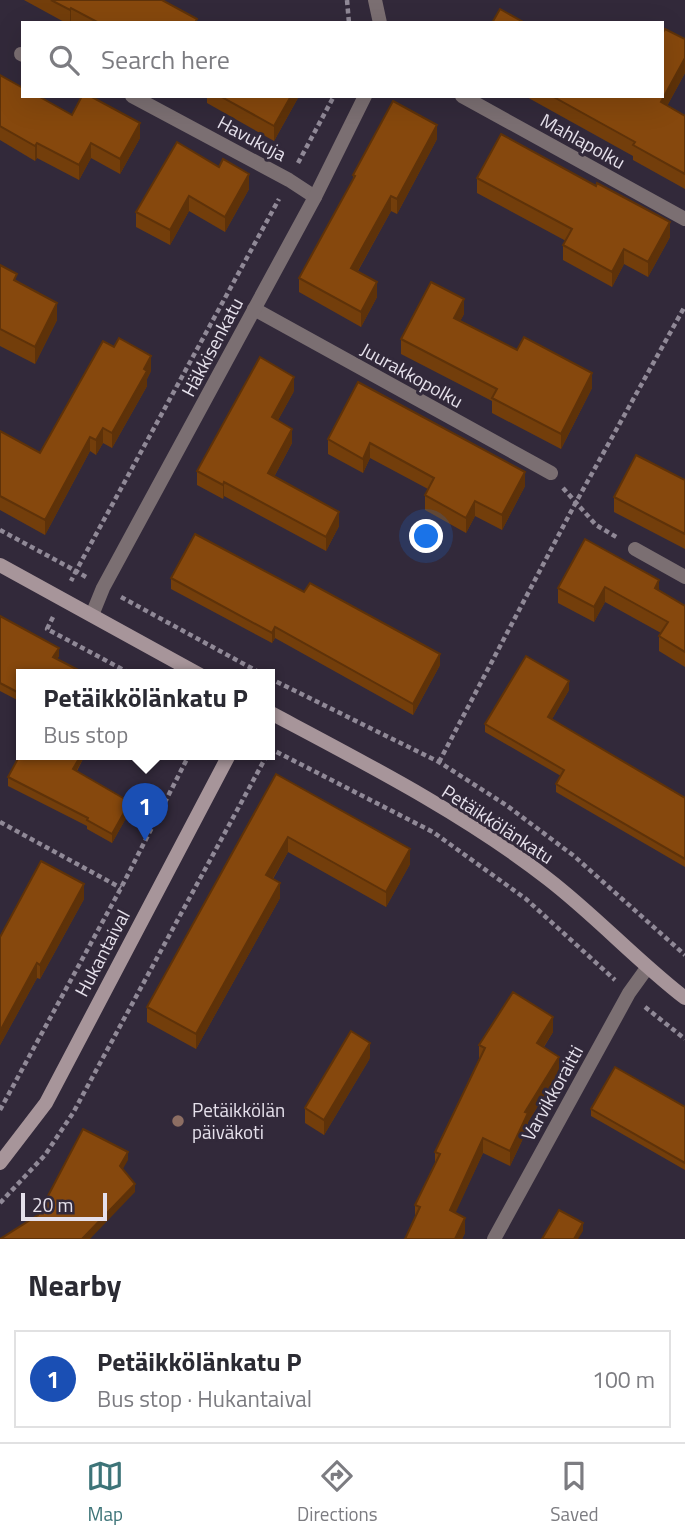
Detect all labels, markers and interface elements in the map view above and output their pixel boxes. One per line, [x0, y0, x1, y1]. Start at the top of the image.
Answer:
search box [21, 21, 664, 98]
text: Search here [101, 40, 230, 79]
icon: search [45, 41, 83, 79]
street label: Mahlapolku [535, 105, 631, 176]
street label: Havukuja [213, 107, 292, 168]
street label: Häkkisenkatu [173, 292, 250, 402]
street label: Juurakkopolku [356, 334, 469, 415]
your location [409, 519, 443, 553]
popup [16, 669, 275, 760]
text: Petäikkölänkatu P [43, 678, 248, 717]
text: Bus stop [43, 717, 128, 752]
street label: Petäikkölänkatu [436, 776, 560, 871]
pin: 1 [122, 783, 168, 841]
street label: Hukantaival [66, 904, 137, 1001]
street label: Varvikkoraitti [513, 1040, 590, 1146]
place label: Petäikkölän päiväkoti [192, 1095, 285, 1146]
marker: Petäikkölän päiväkoti [170, 1113, 186, 1129]
scale bar [21, 1190, 107, 1222]
text: 20 m [32, 1190, 73, 1219]
text: Nearby [28, 1262, 121, 1308]
text: Petäikkölänkatu P [97, 1342, 302, 1381]
text: 1 [47, 1362, 59, 1397]
text: 100 m [592, 1362, 655, 1397]
text: Bus stop · Hukantaival [97, 1381, 312, 1416]
tab: Map [86, 1457, 124, 1528]
tab: Directions [297, 1457, 378, 1528]
tab: Saved [550, 1457, 599, 1528]

